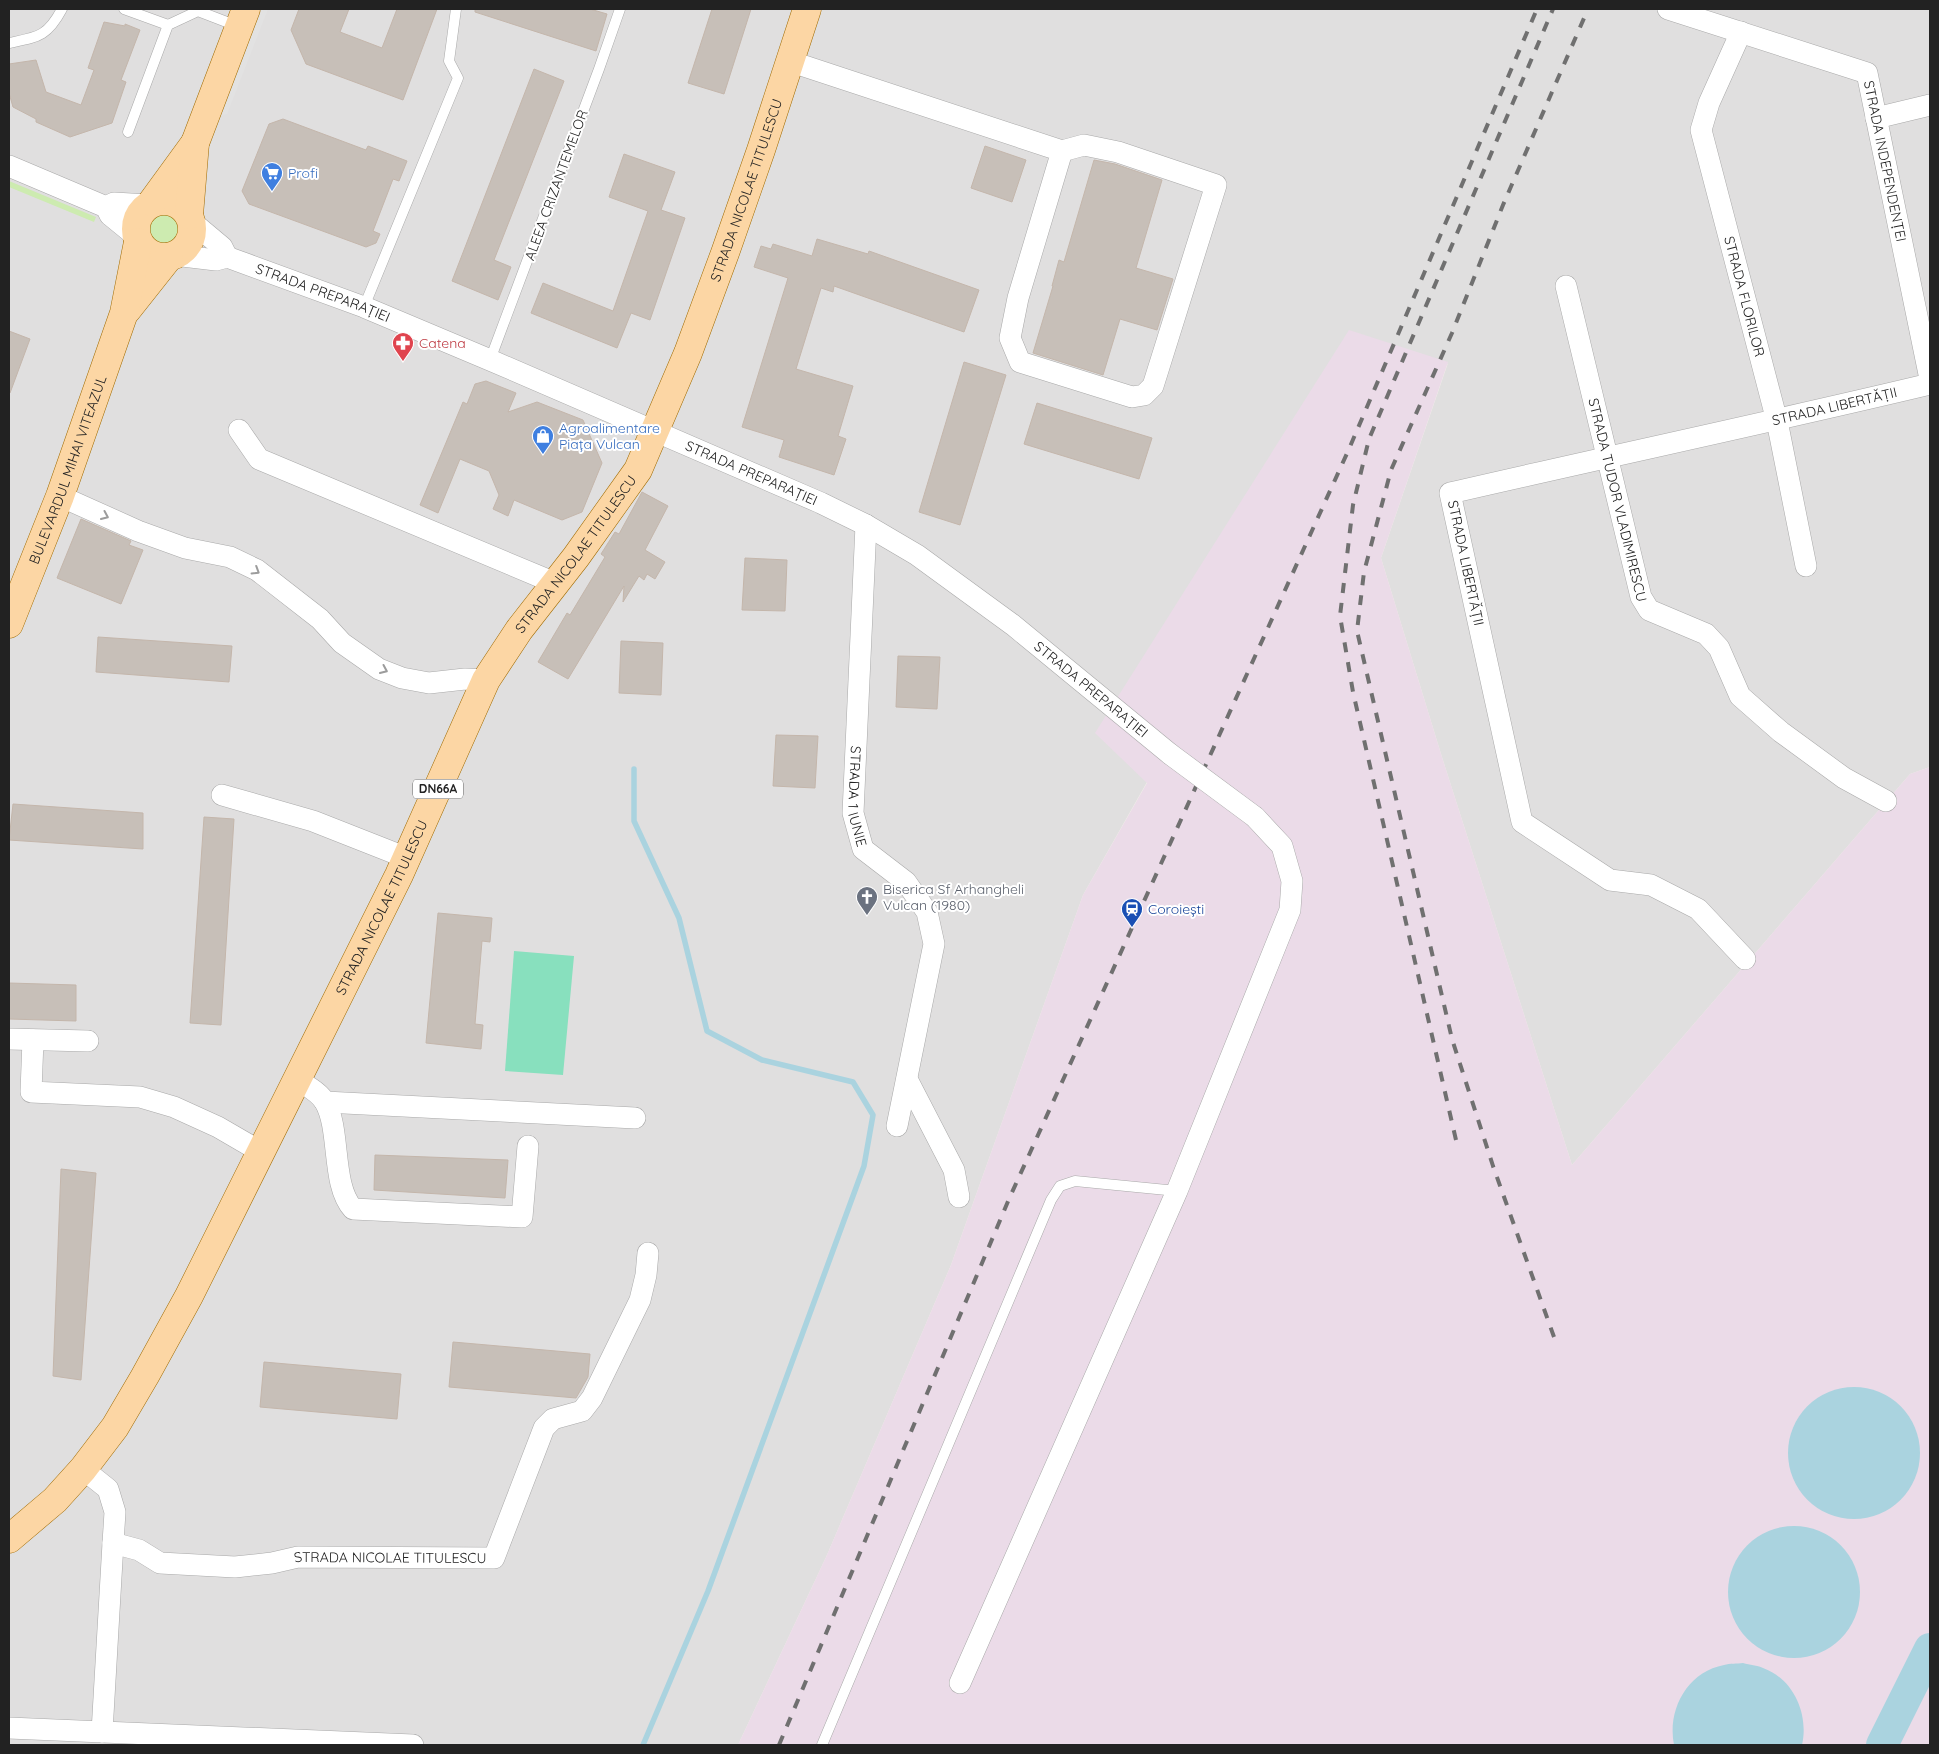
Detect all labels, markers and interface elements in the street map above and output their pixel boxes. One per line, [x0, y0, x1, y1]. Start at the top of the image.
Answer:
street label: STRADA INDEPENDENȚEI [1860, 79, 1911, 243]
street label: STRADA NICOLAE TITULESCU [706, 96, 786, 284]
street label: ALEEA CRIZANTEMELOR [520, 107, 592, 263]
supermarket icon: Profi [260, 161, 284, 192]
place label: Profi [288, 164, 318, 182]
street label: STRADA FLORILOR [1720, 234, 1769, 359]
street label: STRADA PREPARAȚIEI [253, 259, 393, 326]
pharmacy icon: Catena [391, 331, 415, 362]
place label: Catena [419, 334, 466, 352]
street label: BULEVARDUL MIHAI VITEAZUL [25, 373, 111, 567]
street label: STRADA LIBERTĂȚII [1770, 383, 1899, 429]
street label: STRADA TUDOR VLADIMIRESCU [1584, 396, 1651, 604]
place label: Agroalimentare Piața Vulcan [559, 419, 660, 453]
shop icon: Agroalimentare Piața Vulcan [531, 424, 555, 455]
street label: STRADA PREPARAȚIEI [683, 436, 820, 509]
street label: STRADA NICOLAE TITULESCU [511, 472, 640, 637]
street label: STRADA LIBERTĂȚII [1444, 499, 1488, 627]
one-way arrow [100, 509, 109, 520]
one-way arrow [251, 565, 260, 574]
street label: STRADA PREPARAȚIEI [1031, 637, 1152, 741]
one-way arrow [379, 664, 388, 675]
street label: STRADA 1 IUNIE [844, 745, 871, 849]
road number: DN66A [413, 780, 463, 799]
street label: STRADA NICOLAE TITULESCU [332, 817, 431, 998]
place label: Biserica Sf Arhangheli Vulcan (1980) [883, 880, 1024, 914]
church icon: Biserica Sf Arhangheli Vulcan (1980) [855, 885, 879, 916]
station icon: Coroiești [1120, 897, 1144, 928]
place label: Coroiești [1148, 900, 1204, 918]
street label: STRADA NICOLAE TITULESCU [292, 1547, 487, 1567]

